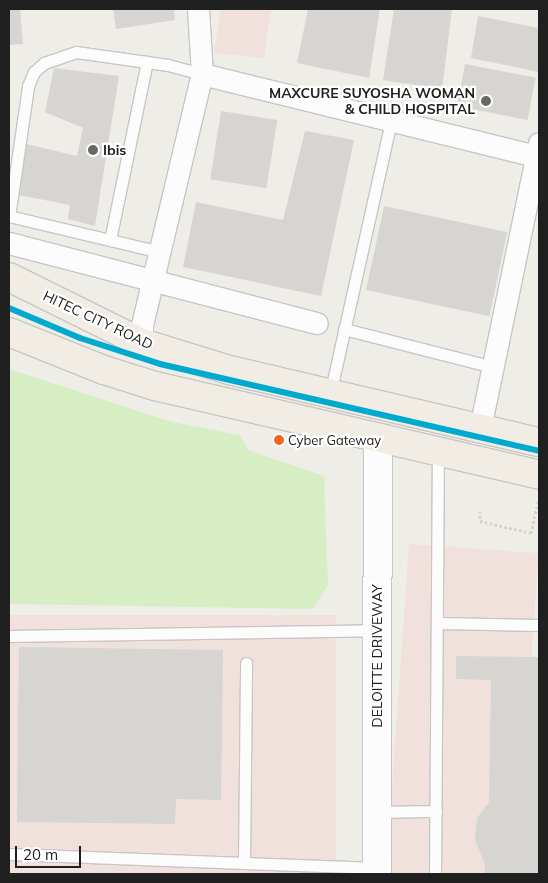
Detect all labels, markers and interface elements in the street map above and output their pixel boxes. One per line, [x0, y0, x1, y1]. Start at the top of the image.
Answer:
place label: MAXCURE SUYOSHA WOMAN & CHILD HOSPITAL [269, 85, 475, 118]
marker: MAXCURE SUYOSHA WOMAN & CHILD HOSPITAL [479, 94, 493, 108]
place label: Ibis [103, 142, 126, 158]
marker: Ibis [87, 144, 99, 156]
street label: HITEC CITY ROAD [40, 287, 156, 353]
place label: Cyber Gateway [288, 432, 381, 448]
marker: Cyber Gateway [274, 435, 284, 445]
street label: DELOITTE DRIVEWAY [369, 584, 385, 728]
scale bar [18, 836, 84, 868]
text: 20 m [23, 845, 58, 864]

